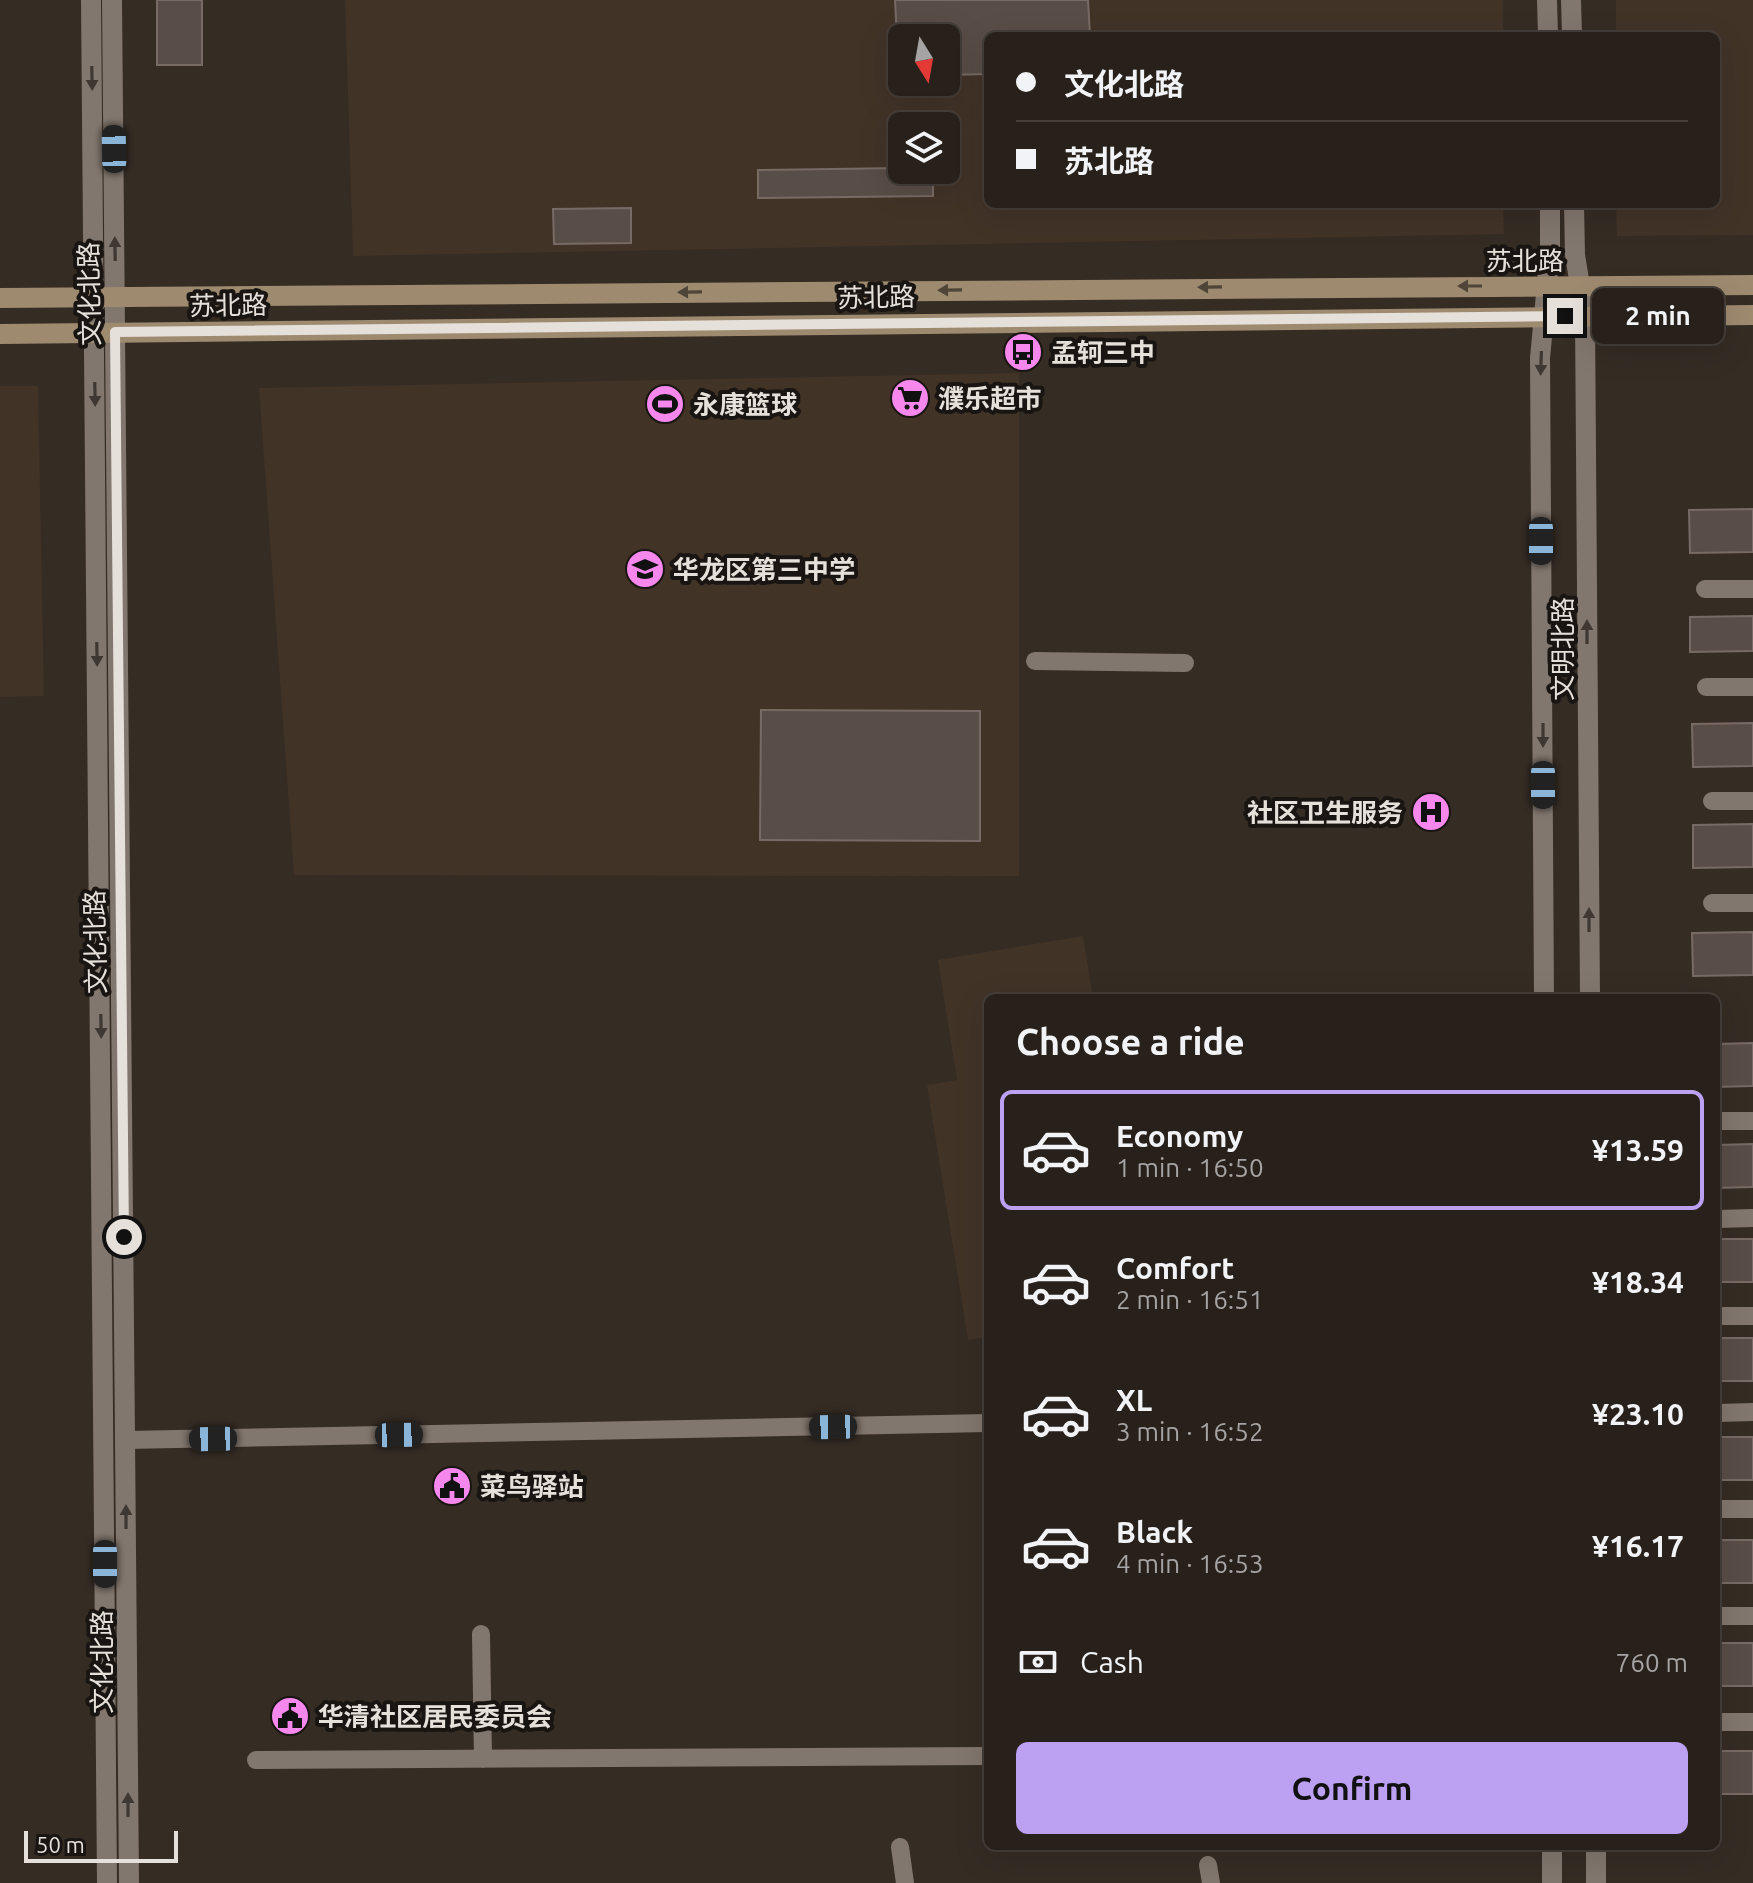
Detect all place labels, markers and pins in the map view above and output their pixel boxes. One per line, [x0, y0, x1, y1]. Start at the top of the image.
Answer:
bus stop icon: 孟轲三中 [1002, 331, 1044, 373]
place label: 孟轲三中 [1051, 338, 1155, 367]
supermarket icon: 濮乐超市 [889, 377, 931, 419]
sports icon: 永康篮球 [644, 383, 686, 425]
place label: 濮乐超市 [938, 384, 1042, 413]
place label: 永康篮球 [693, 390, 797, 419]
school or university icon: 华龙区第三中学 [624, 548, 666, 590]
place label: 华龙区第三中学 [673, 555, 855, 584]
hospital icon: 社区卫生服务 [1410, 791, 1452, 833]
place label: 社区卫生服务 [1247, 798, 1403, 827]
public building icon: 菜鸟驿站 [431, 1465, 473, 1507]
place label: 菜鸟驿站 [480, 1472, 584, 1501]
public building icon: 华清社区居民委员会 [269, 1695, 311, 1737]
place label: 华清社区居民委员会 [318, 1702, 552, 1731]

